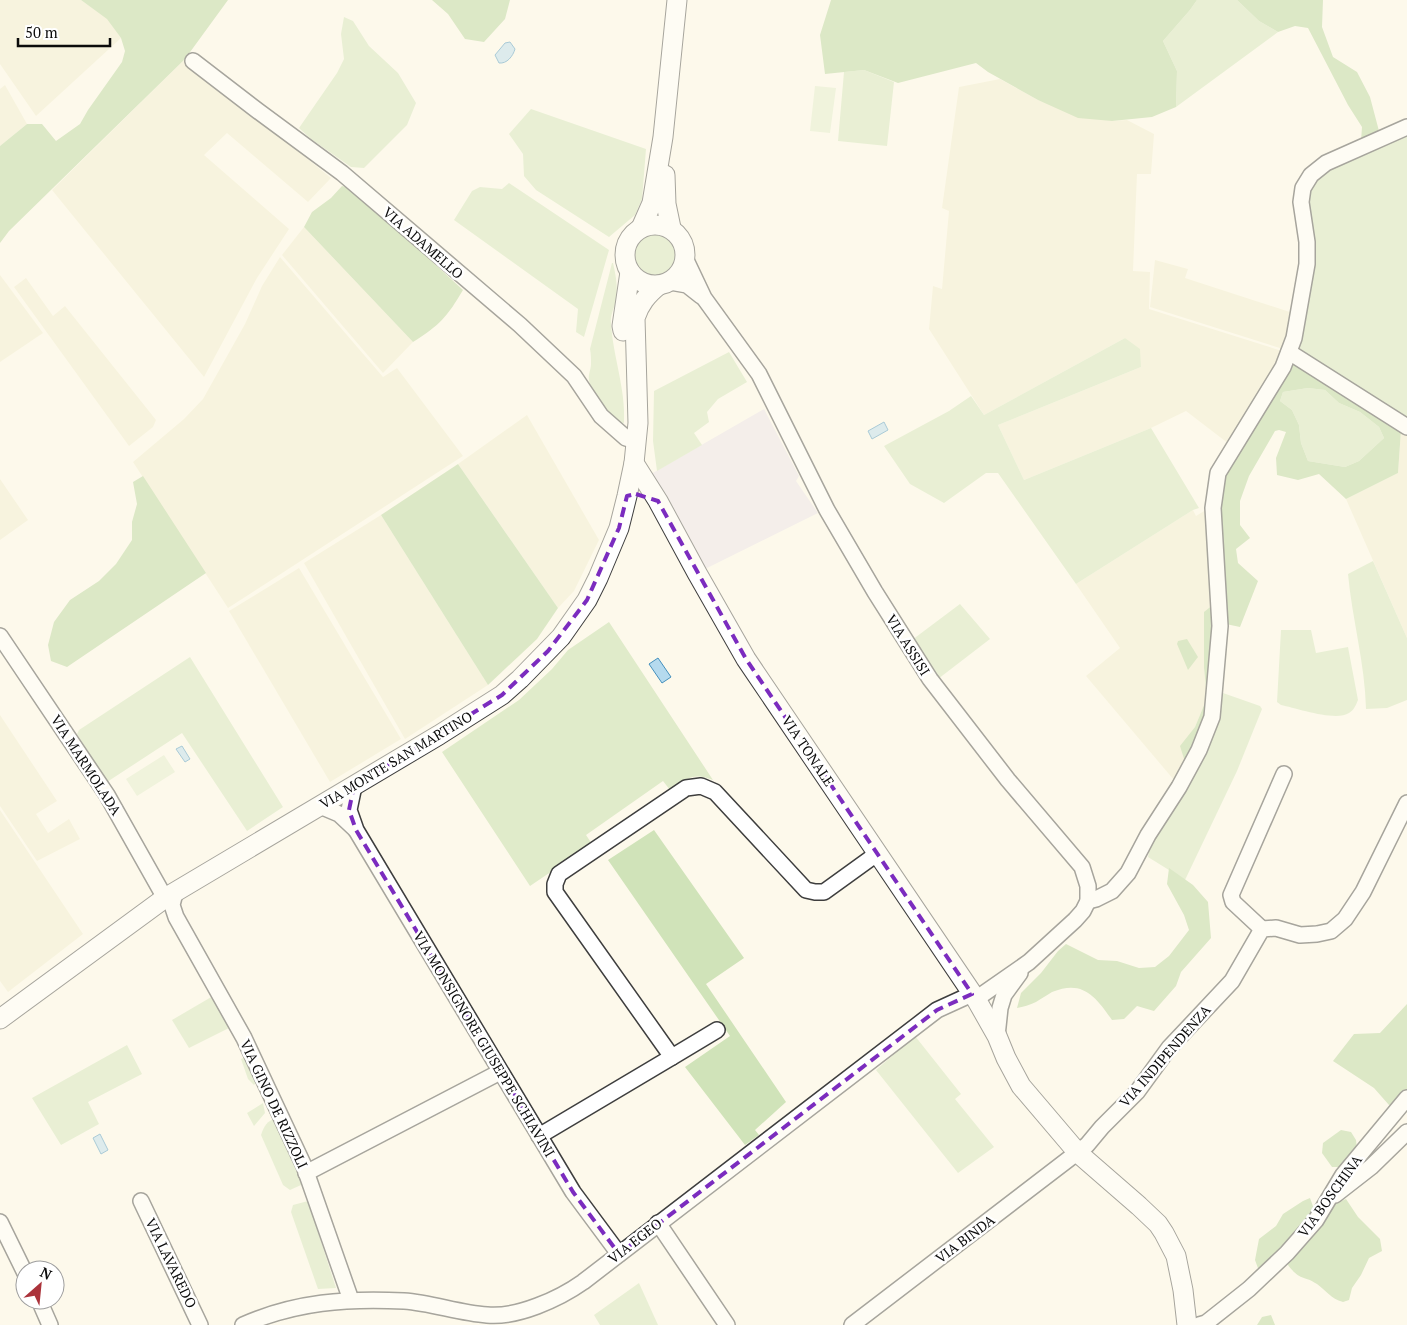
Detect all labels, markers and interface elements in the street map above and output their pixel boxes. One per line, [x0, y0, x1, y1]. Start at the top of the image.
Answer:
scale bar [18, 15, 110, 47]
text: 50 m [25, 22, 58, 42]
street label: VIA ADAMELLO [379, 202, 468, 283]
street label: VIA ASSISI [882, 610, 935, 679]
street label: VIA MONTE SAN MARTINO [316, 706, 476, 813]
street label: VIA MARMOLADA [47, 711, 126, 819]
street label: VIA TONALE [778, 712, 839, 790]
street label: VIA MONSIGNORE GIUSEPPE SCHIAVINI [409, 927, 560, 1160]
street label: VIA INDIPENDENZA [1115, 1000, 1215, 1111]
street label: VIA GINO DE RIZZOLI [236, 1036, 313, 1172]
street label: VIA BOSCHINA [1293, 1150, 1366, 1241]
street label: VIA BINDA [931, 1210, 999, 1267]
street label: VIA EGEO [604, 1214, 666, 1268]
street label: VIA LAVAREDO [141, 1215, 201, 1311]
north arrow [15, 1260, 65, 1310]
text: N [37, 1262, 56, 1284]

